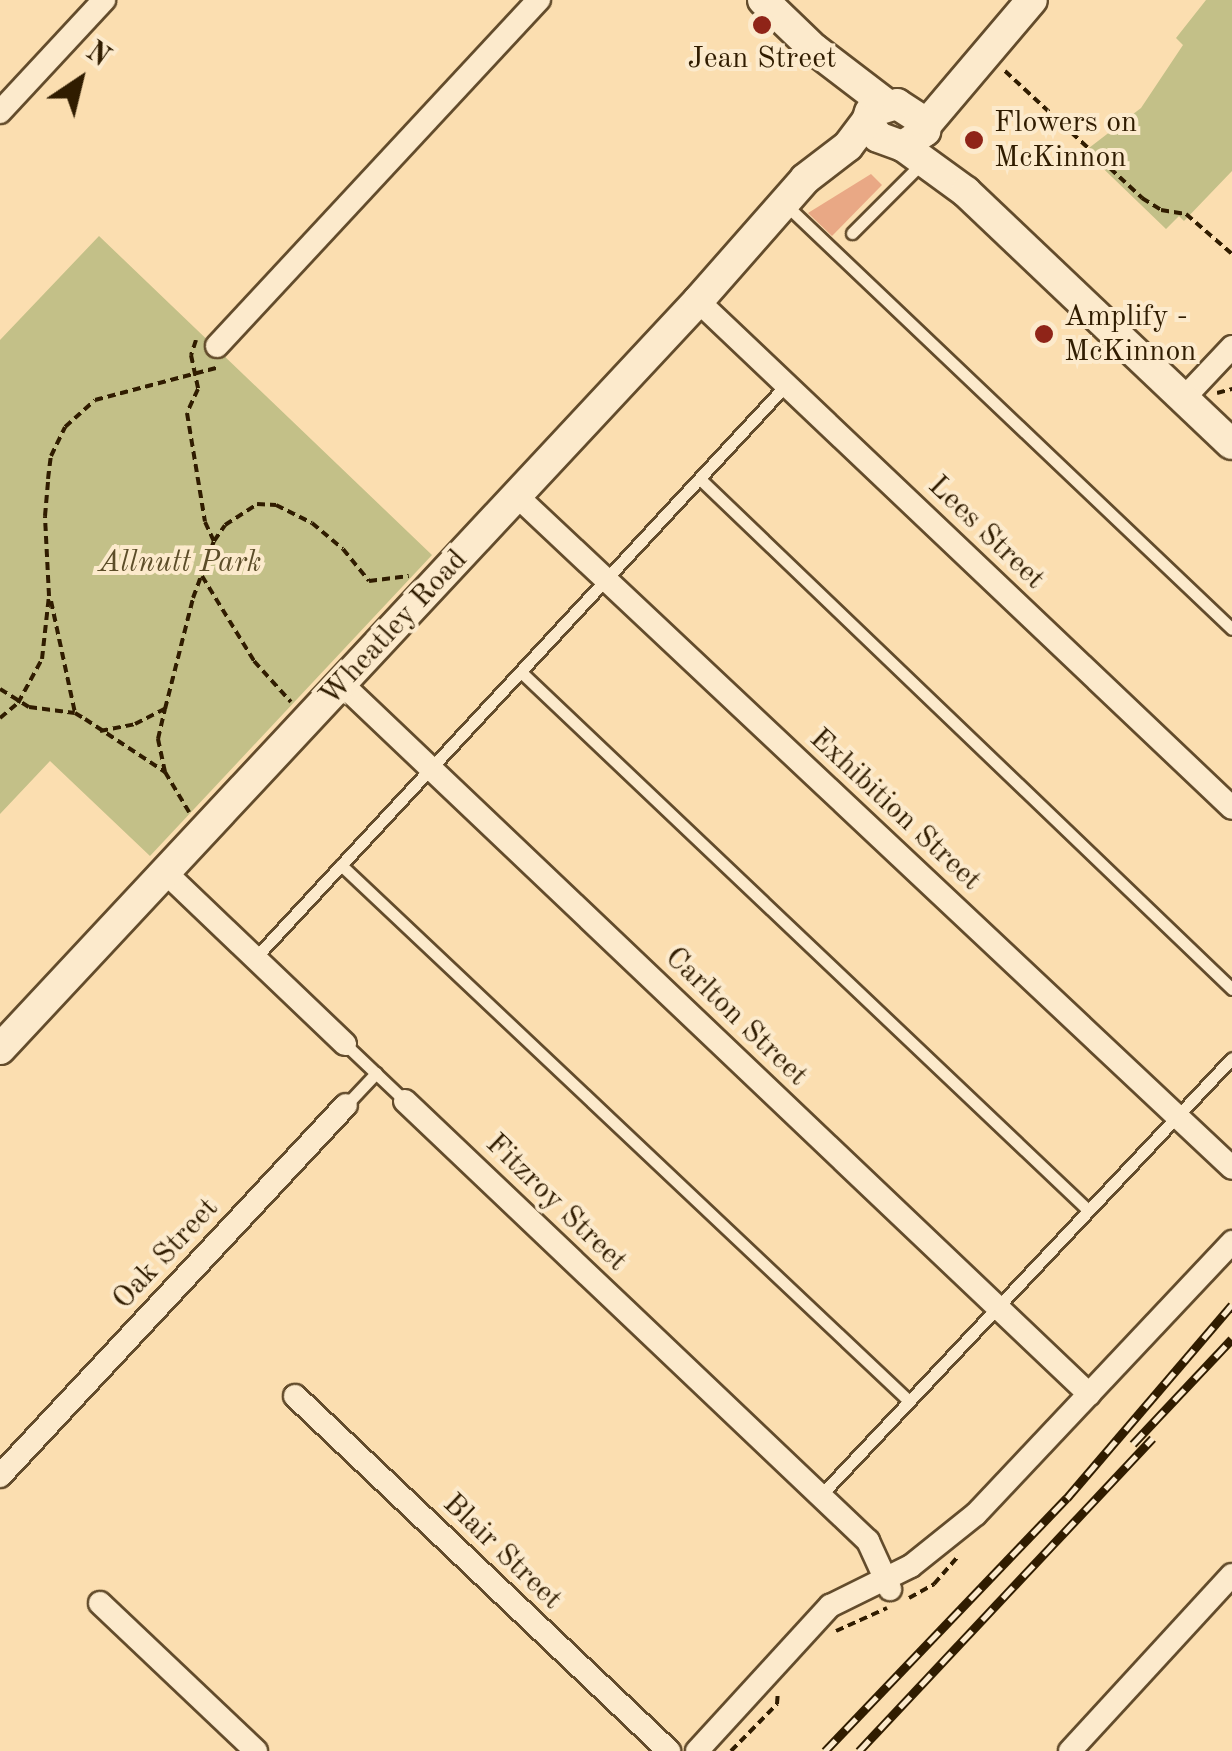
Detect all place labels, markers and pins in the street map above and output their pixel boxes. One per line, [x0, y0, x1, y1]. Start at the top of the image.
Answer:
marker: Jean Street [751, 14, 773, 36]
place label: Jean Street [688, 41, 836, 77]
place label: Flowers on McKinnon [994, 105, 1137, 176]
marker: Flowers on McKinnon [963, 129, 985, 151]
place label: Amplify - McKinnon [1064, 299, 1196, 370]
marker: Amplify - McKinnon [1033, 323, 1055, 345]

